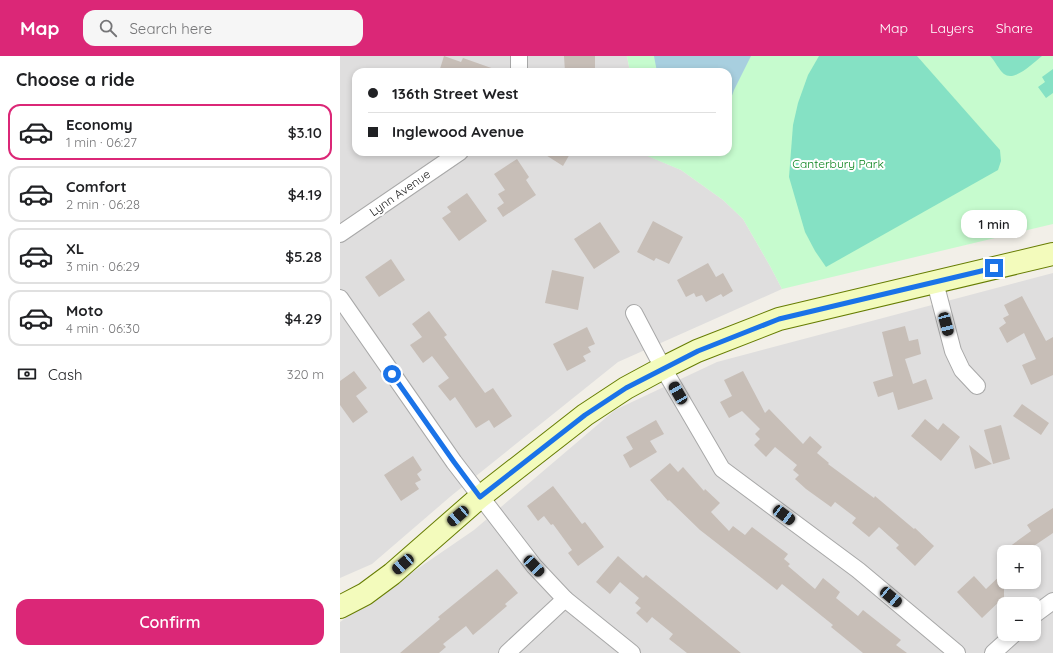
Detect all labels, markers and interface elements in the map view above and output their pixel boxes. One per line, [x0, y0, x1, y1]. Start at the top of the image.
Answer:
search box [83, 10, 363, 46]
text: Map [20, 16, 59, 40]
icon: search [97, 17, 119, 39]
text: Search here [129, 19, 212, 38]
text: Map [879, 19, 908, 37]
text: Layers [930, 19, 974, 37]
text: Share [996, 19, 1033, 37]
text: Choose a ride [16, 68, 135, 91]
text: 136th Street West [392, 84, 519, 103]
icon: car [18, 114, 54, 150]
text: Economy [66, 115, 133, 134]
text: Inglewood Avenue [392, 122, 524, 141]
text: $3.10 [288, 123, 322, 142]
text: 1 min · 06:27 [66, 134, 137, 150]
park label: Canterbury Park [792, 156, 884, 171]
street label: Lynn Avenue [366, 166, 433, 219]
icon: car [18, 176, 54, 212]
text: Comfort [66, 177, 127, 196]
text: $4.19 [288, 185, 322, 204]
text: 2 min · 06:28 [66, 196, 140, 212]
callout: 1 min [961, 210, 1027, 238]
text: 1 min [978, 216, 1010, 232]
icon: car [18, 238, 54, 274]
text: XL [66, 239, 84, 258]
text: $5.28 [285, 247, 322, 266]
text: 3 min · 06:29 [66, 258, 140, 274]
route end [985, 259, 1003, 277]
icon: car [18, 300, 54, 336]
text: Moto [66, 301, 103, 320]
text: $4.29 [284, 309, 322, 328]
car [937, 311, 955, 337]
text: 4 min · 06:30 [66, 320, 140, 336]
icon: cash [16, 363, 38, 385]
text: Cash [48, 365, 82, 384]
route start [383, 365, 401, 383]
text: 320 m [287, 366, 324, 382]
car [667, 380, 689, 406]
car [771, 503, 797, 527]
car [445, 504, 471, 528]
map controls [997, 545, 1041, 641]
button: + [997, 545, 1041, 589]
car [390, 552, 416, 576]
car [521, 553, 547, 579]
car [878, 585, 904, 609]
button: − [997, 597, 1041, 641]
button: Confirm [16, 599, 324, 645]

